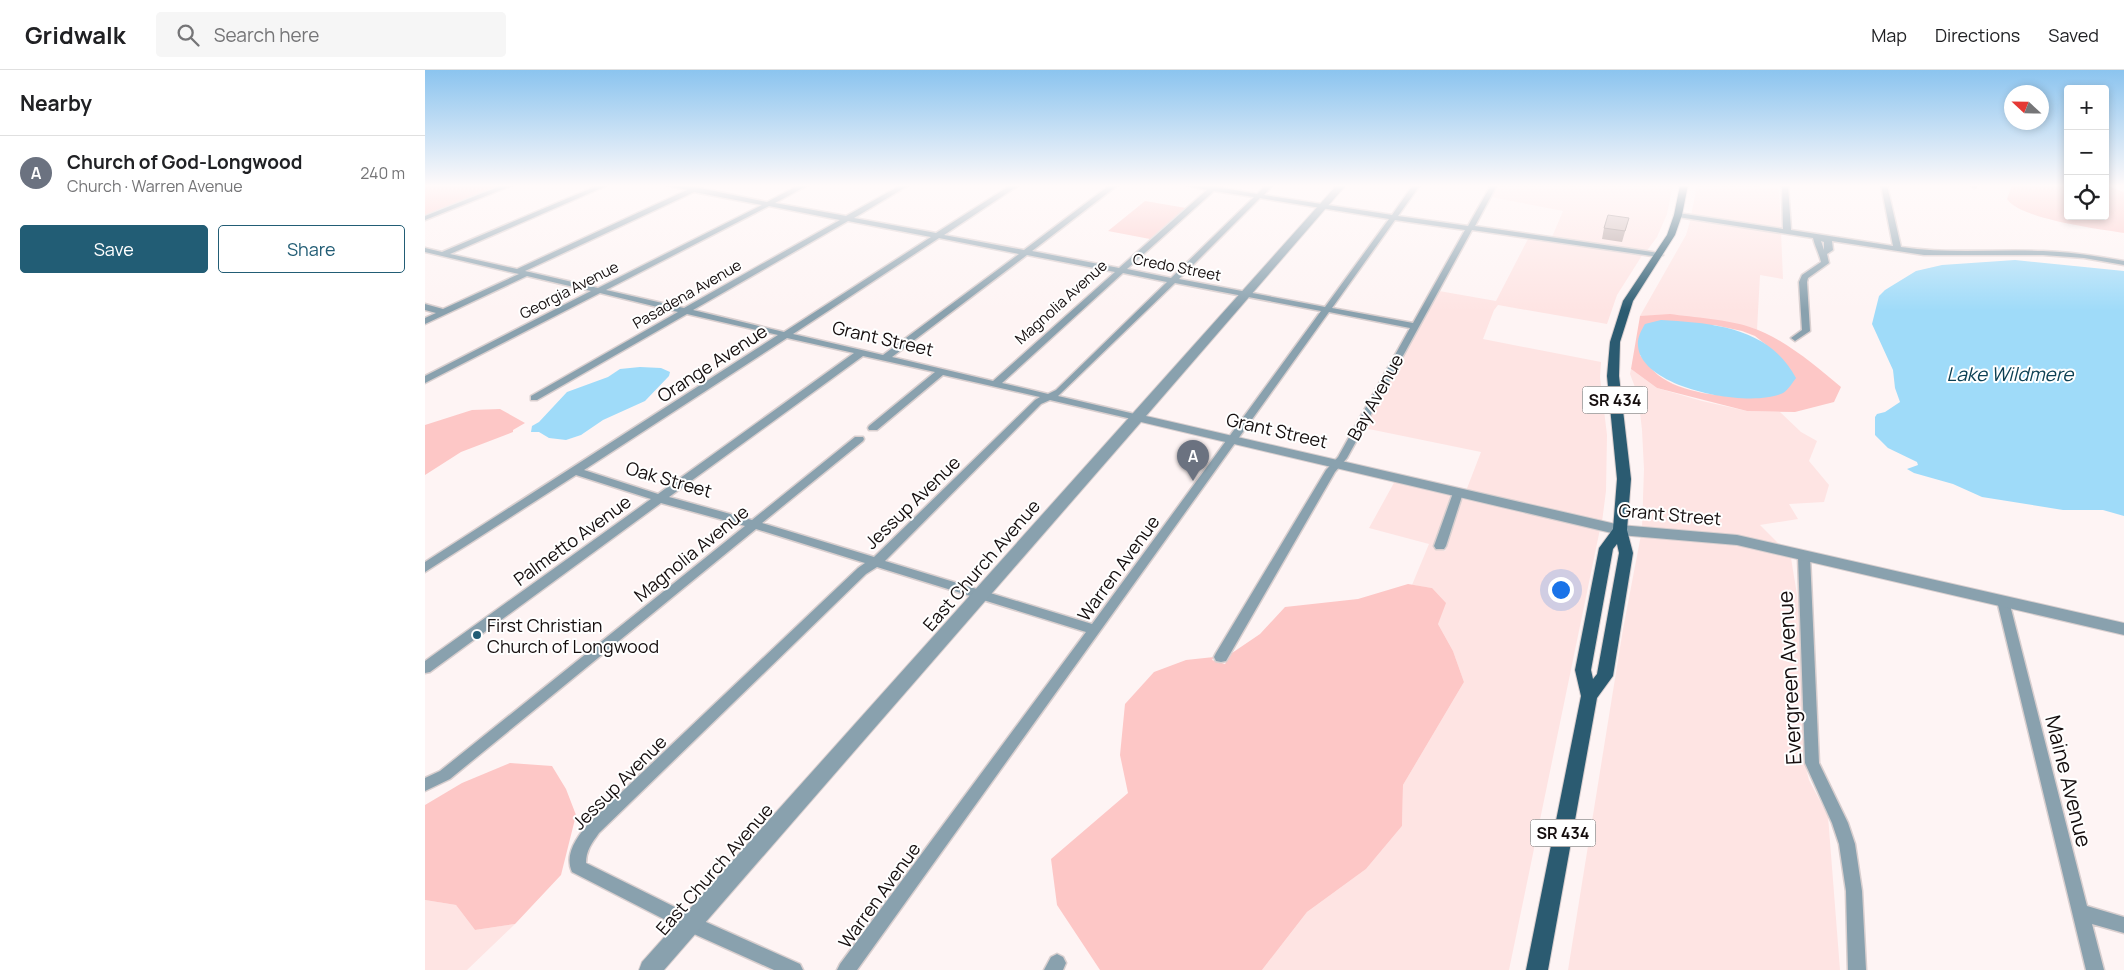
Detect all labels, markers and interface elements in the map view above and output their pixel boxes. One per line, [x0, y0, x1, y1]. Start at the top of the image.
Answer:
search box [156, 12, 506, 57]
text: Gridwalk [25, 18, 126, 51]
icon: search [174, 21, 202, 49]
text: Search here [214, 22, 319, 48]
text: Map [1871, 23, 1907, 47]
text: Directions [1935, 23, 2020, 47]
text: Saved [2048, 23, 2099, 47]
north arrow [2004, 85, 2049, 130]
map controls [2064, 85, 2109, 220]
button: + [2064, 85, 2109, 130]
text: Nearby [20, 89, 92, 117]
button: − [2064, 130, 2109, 175]
text: Church of God-Longwood [67, 149, 302, 175]
text: A [31, 162, 41, 184]
text: 240 m [360, 162, 405, 184]
text: Church · Warren Avenue [67, 175, 243, 197]
button: locate [2064, 175, 2109, 220]
button: Save [20, 225, 208, 273]
button: Share [218, 225, 405, 273]
street label: Credo Street [1131, 248, 1223, 286]
street label: Pasadena Avenue [629, 254, 745, 334]
street label: Magnolia Avenue [1010, 255, 1112, 349]
street label: Georgia Avenue [516, 256, 622, 324]
street label: Grant Street [830, 315, 936, 361]
street label: Orange Avenue [653, 319, 771, 407]
street label: Bay Avenue [1341, 350, 1409, 444]
water label: Lake Wildmere [1947, 361, 2075, 387]
road number: SR 434 [1583, 386, 1647, 414]
street label: Grant Street [1224, 407, 1330, 453]
pin: A [1177, 440, 1209, 481]
street label: Jessup Avenue [859, 450, 965, 554]
street label: Oak Street [623, 455, 715, 503]
street label: Palmetto Avenue [508, 489, 636, 591]
street label: East Church Avenue [917, 494, 1045, 636]
street label: Grant Street [1618, 498, 1722, 530]
street label: Magnolia Avenue [629, 499, 753, 607]
street label: Warren Avenue [1072, 510, 1164, 626]
your location [1548, 577, 1574, 603]
street label: Evergreen Avenue [1770, 590, 1808, 766]
place label: First Christian Church of Longwood [487, 613, 659, 658]
marker: First Christian Church of Longwood [471, 629, 483, 641]
street label: Maine Avenue [2039, 712, 2099, 850]
street label: Jessup Avenue [567, 730, 671, 834]
street label: East Church Avenue [650, 798, 778, 940]
road number: SR 434 [1531, 820, 1595, 846]
street label: Warren Avenue [833, 837, 925, 953]

